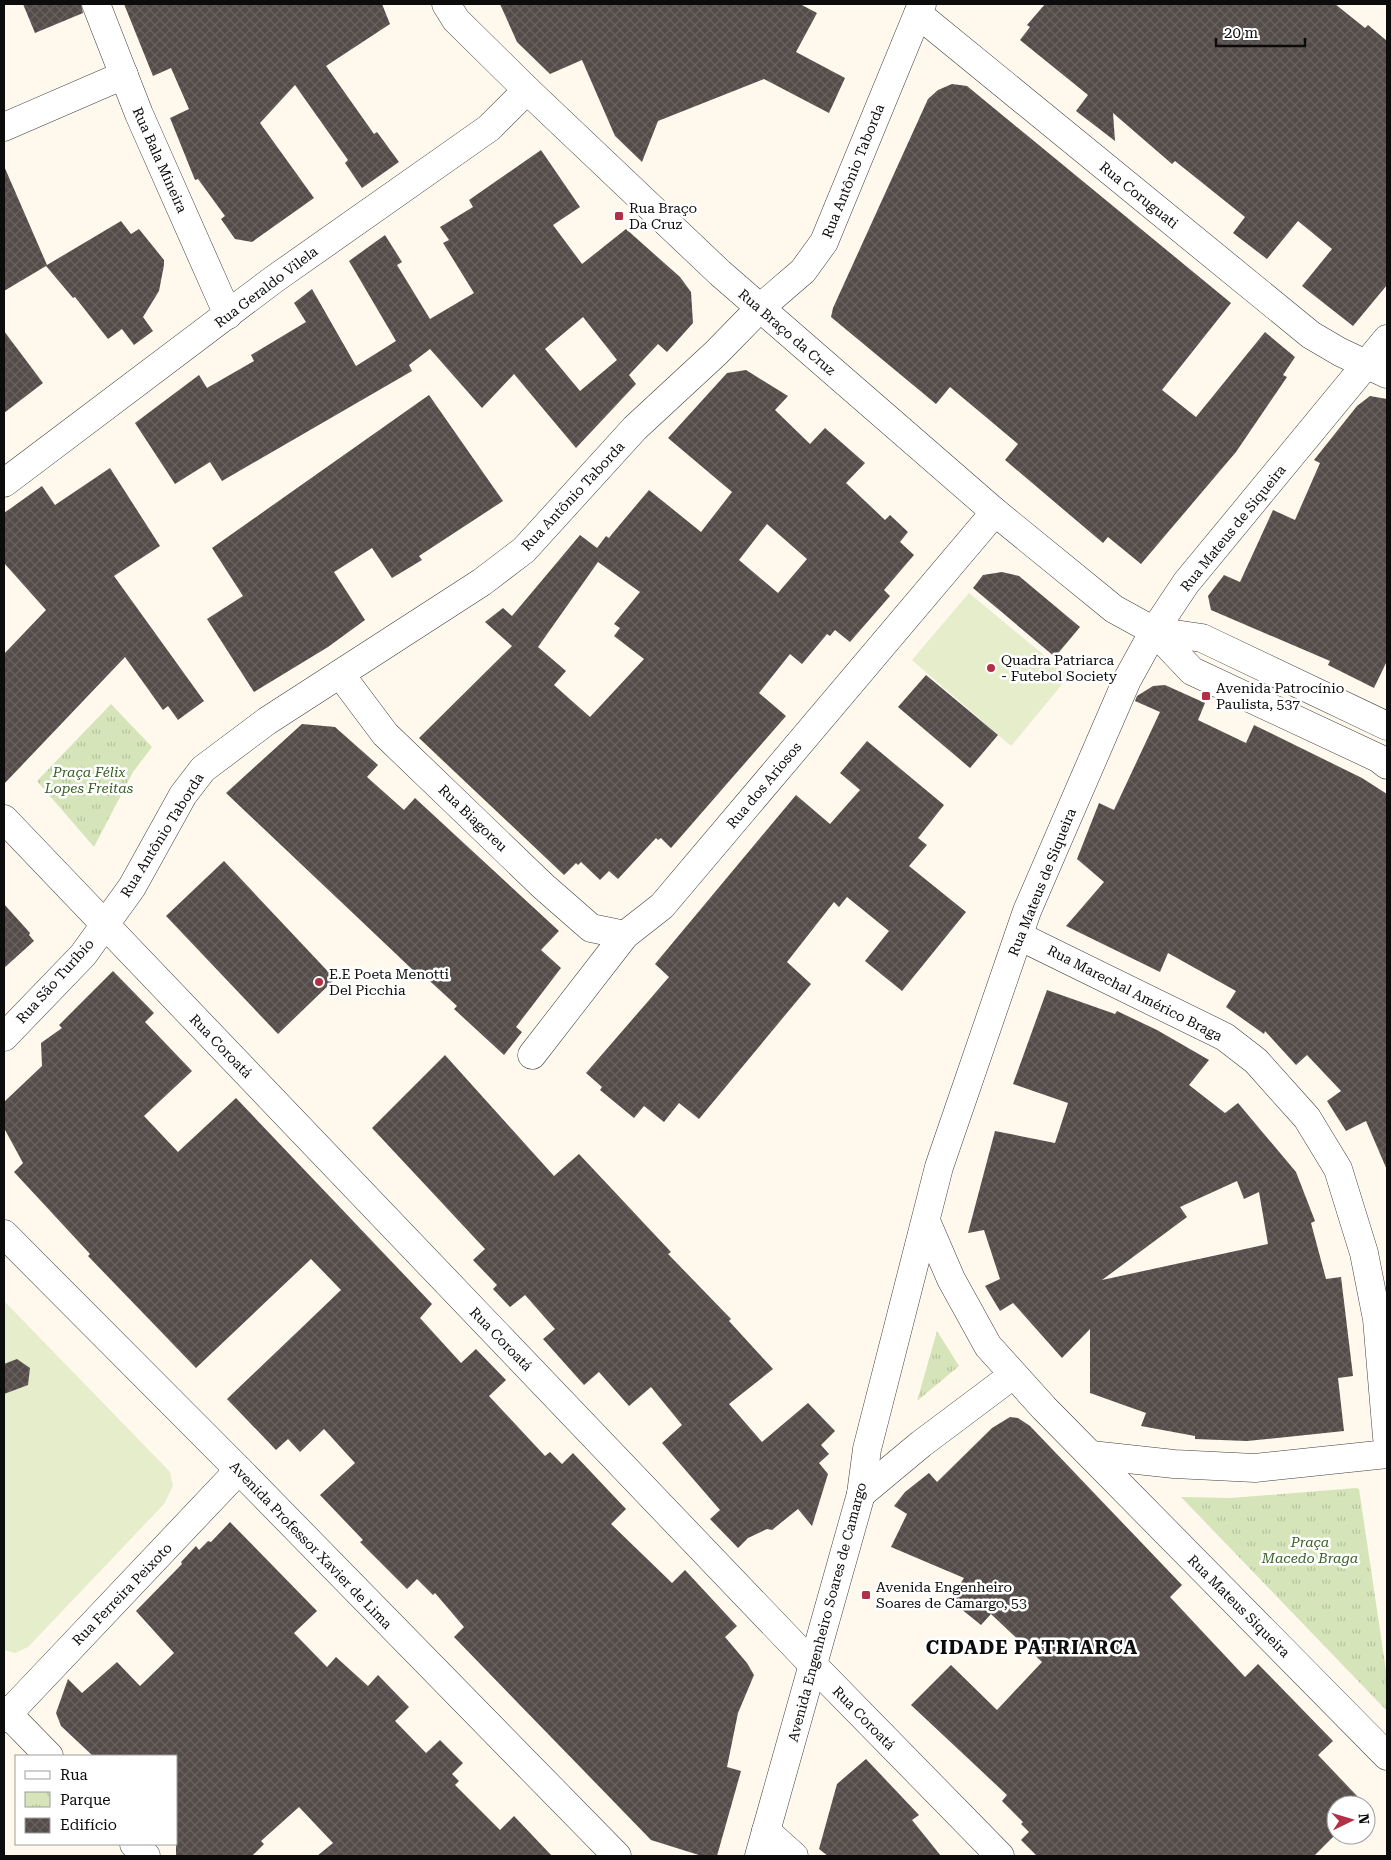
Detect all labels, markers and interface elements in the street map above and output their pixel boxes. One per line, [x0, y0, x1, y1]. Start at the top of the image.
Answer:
scale bar [1216, 15, 1305, 47]
text: 20 m [1224, 24, 1259, 42]
street label: Rua Antônio Taborda [819, 101, 887, 240]
street label: Rua Bala Mineira [130, 105, 191, 216]
street label: Rua Coruguati [1097, 158, 1182, 232]
place label: Rua Braço Da Cruz [629, 200, 697, 232]
marker: Rua Braço Da Cruz [613, 210, 625, 222]
street label: Rua Geraldo Vilela [211, 243, 321, 331]
street label: Rua Braço da Cruz [735, 286, 839, 379]
street label: Rua Antônio Taborda [518, 438, 628, 554]
street label: Rua Mateus de Siqueira [1177, 461, 1289, 594]
place label: Quadra Patriarca - Futebol Society [1001, 652, 1118, 684]
marker: Quadra Patriarca - Futebol Society [985, 662, 997, 674]
place label: Avenida Patrocínio Paulista, 537 [1216, 680, 1344, 712]
marker: Avenida Patrocínio Paulista, 537 [1200, 690, 1212, 702]
street label: Rua dos Ariosos [723, 738, 805, 831]
park label: Praça Félix Lopes Freitas [44, 764, 134, 796]
street label: Rua Antônio Taborda [117, 770, 207, 900]
street label: Rua Biagoreu [435, 781, 511, 855]
street label: Rua Mateus de Siqueira [1005, 805, 1079, 958]
street label: Rua São Turíbio [13, 936, 97, 1026]
street label: Rua Marechal Américo Braga [1045, 942, 1225, 1044]
place label: E.E Poeta Menotti Del Picchia [329, 966, 449, 998]
marker: E.E Poeta Menotti Del Picchia [313, 976, 325, 988]
street label: Rua Coroatá [187, 1011, 256, 1081]
street label: Rua Coroatá [467, 1304, 536, 1374]
street label: Avenida Professor Xavier de Lima [227, 1458, 396, 1632]
street label: Avenida Engenheiro Soares de Camargo [785, 1481, 869, 1743]
park label: Praça Macedo Braga [1261, 1534, 1358, 1566]
street label: Rua Ferreira Peixoto [69, 1539, 175, 1649]
street label: Rua Mateus Siqueira [1185, 1552, 1294, 1661]
place label: Avenida Engenheiro Soares de Camargo, 53 [876, 1579, 1027, 1611]
marker: Avenida Engenheiro Soares de Camargo, 53 [860, 1589, 872, 1601]
district label: CIDADE PATRIARCA [926, 1636, 1138, 1659]
street label: Rua Coroatá [830, 1683, 899, 1753]
legend [15, 1755, 178, 1845]
text: Rua [60, 1766, 88, 1784]
text: Parque [60, 1791, 111, 1809]
north arrow [1326, 1795, 1376, 1845]
text: N [1356, 1813, 1372, 1825]
text: Edifício [60, 1816, 117, 1834]

